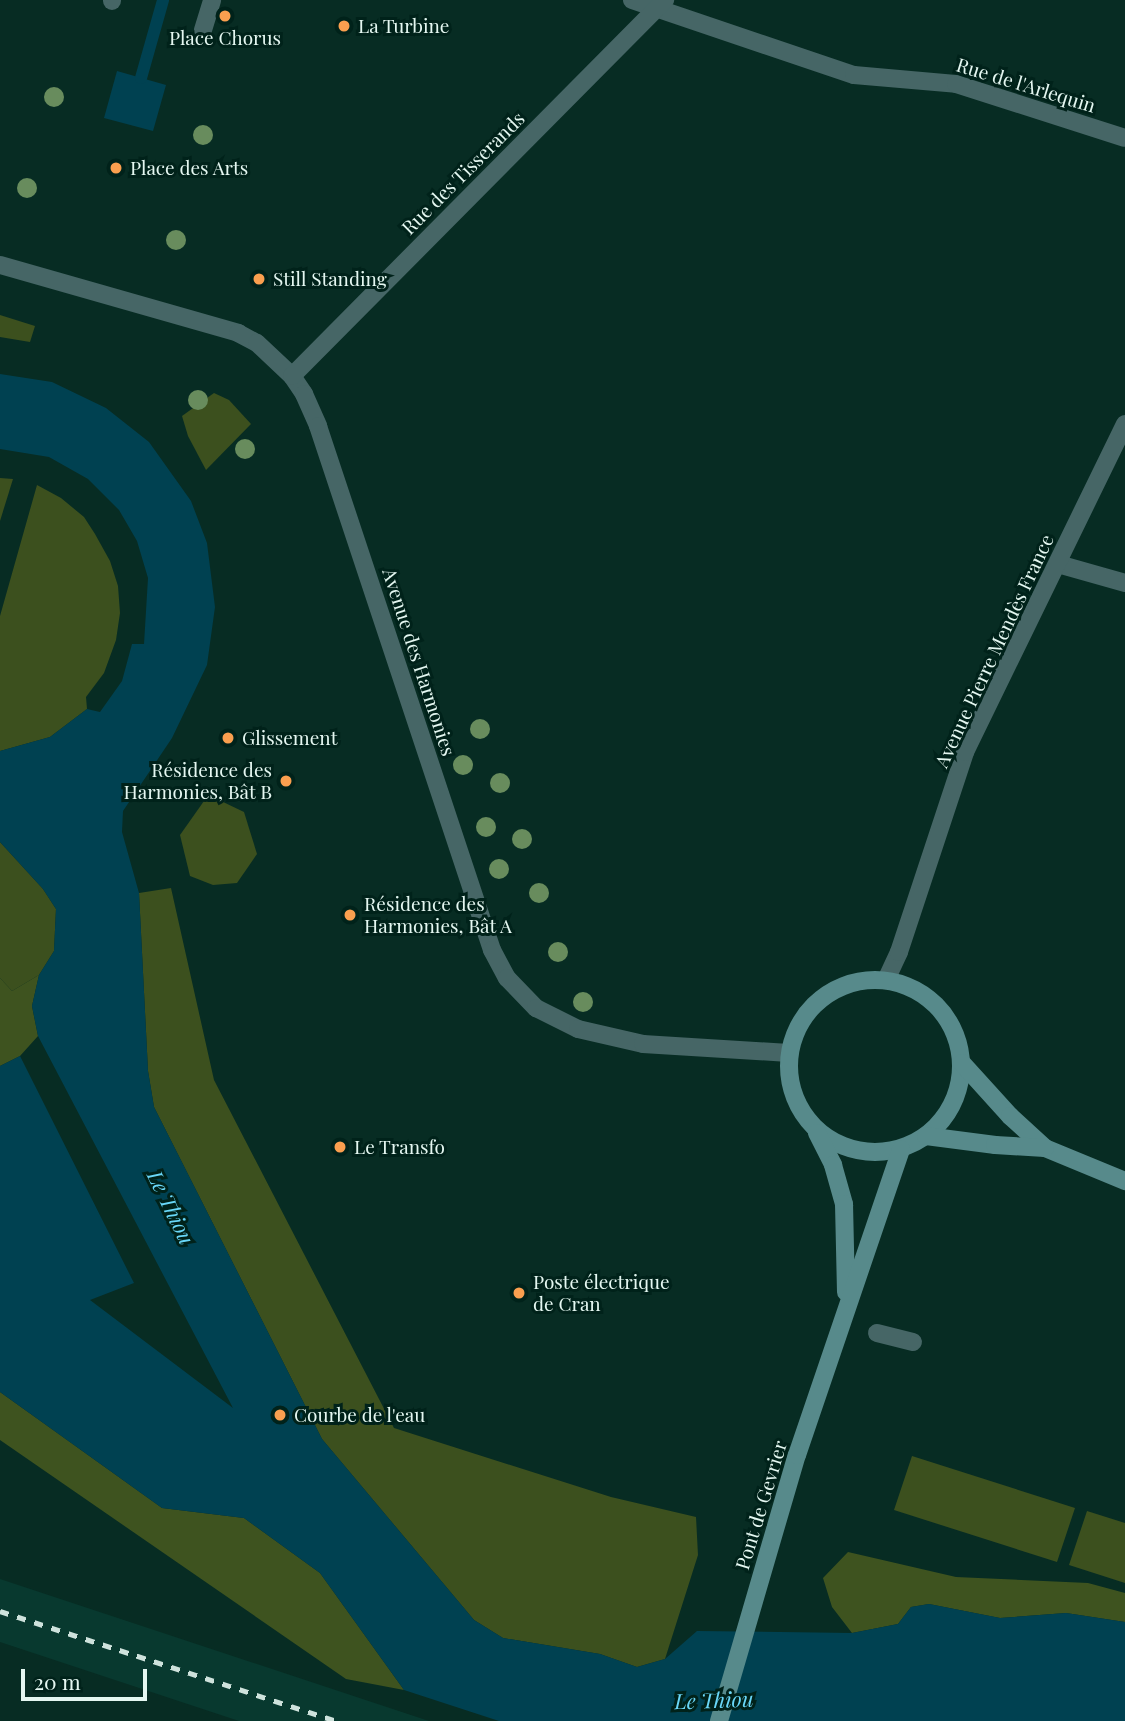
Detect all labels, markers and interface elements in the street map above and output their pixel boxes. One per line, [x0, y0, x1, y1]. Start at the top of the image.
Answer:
marker: Place Chorus [217, 8, 233, 24]
place label: La Turbine [358, 15, 450, 37]
marker: La Turbine [336, 18, 352, 34]
place label: Place Chorus [169, 27, 281, 49]
street label: Rue de l'Arlequin [953, 53, 1099, 117]
street label: Rue des Tisserands [397, 107, 529, 239]
place label: Place des Arts [130, 157, 249, 179]
marker: Place des Arts [108, 160, 124, 176]
place label: Still Standing [273, 268, 387, 290]
marker: Still Standing [251, 271, 267, 287]
street label: Avenue Pierre Mendès France [930, 531, 1058, 771]
street label: Avenue des Harmonies [378, 565, 460, 759]
place label: Glissement [242, 727, 337, 749]
marker: Glissement [220, 730, 236, 746]
place label: Résidence des Harmonies, Bât B [123, 759, 272, 803]
marker: Résidence des Harmonies, Bât B [278, 773, 294, 789]
place label: Résidence des Harmonies, Bât A [364, 893, 513, 937]
marker: Résidence des Harmonies, Bât A [342, 907, 358, 923]
place label: Le Transfo [354, 1136, 445, 1158]
marker: Le Transfo [332, 1139, 348, 1155]
water label: Le Thiou [143, 1166, 201, 1248]
place label: Poste électrique de Cran [533, 1271, 670, 1315]
marker: Poste électrique de Cran [511, 1285, 527, 1301]
place label: Courbe de l'eau [294, 1404, 426, 1426]
marker: Courbe de l'eau [272, 1407, 288, 1423]
street label: Pont de Gevrier [731, 1438, 791, 1572]
scale bar [24, 1654, 150, 1698]
text: 20 m [34, 1667, 81, 1695]
water label: Le Thiou [674, 1685, 754, 1713]

